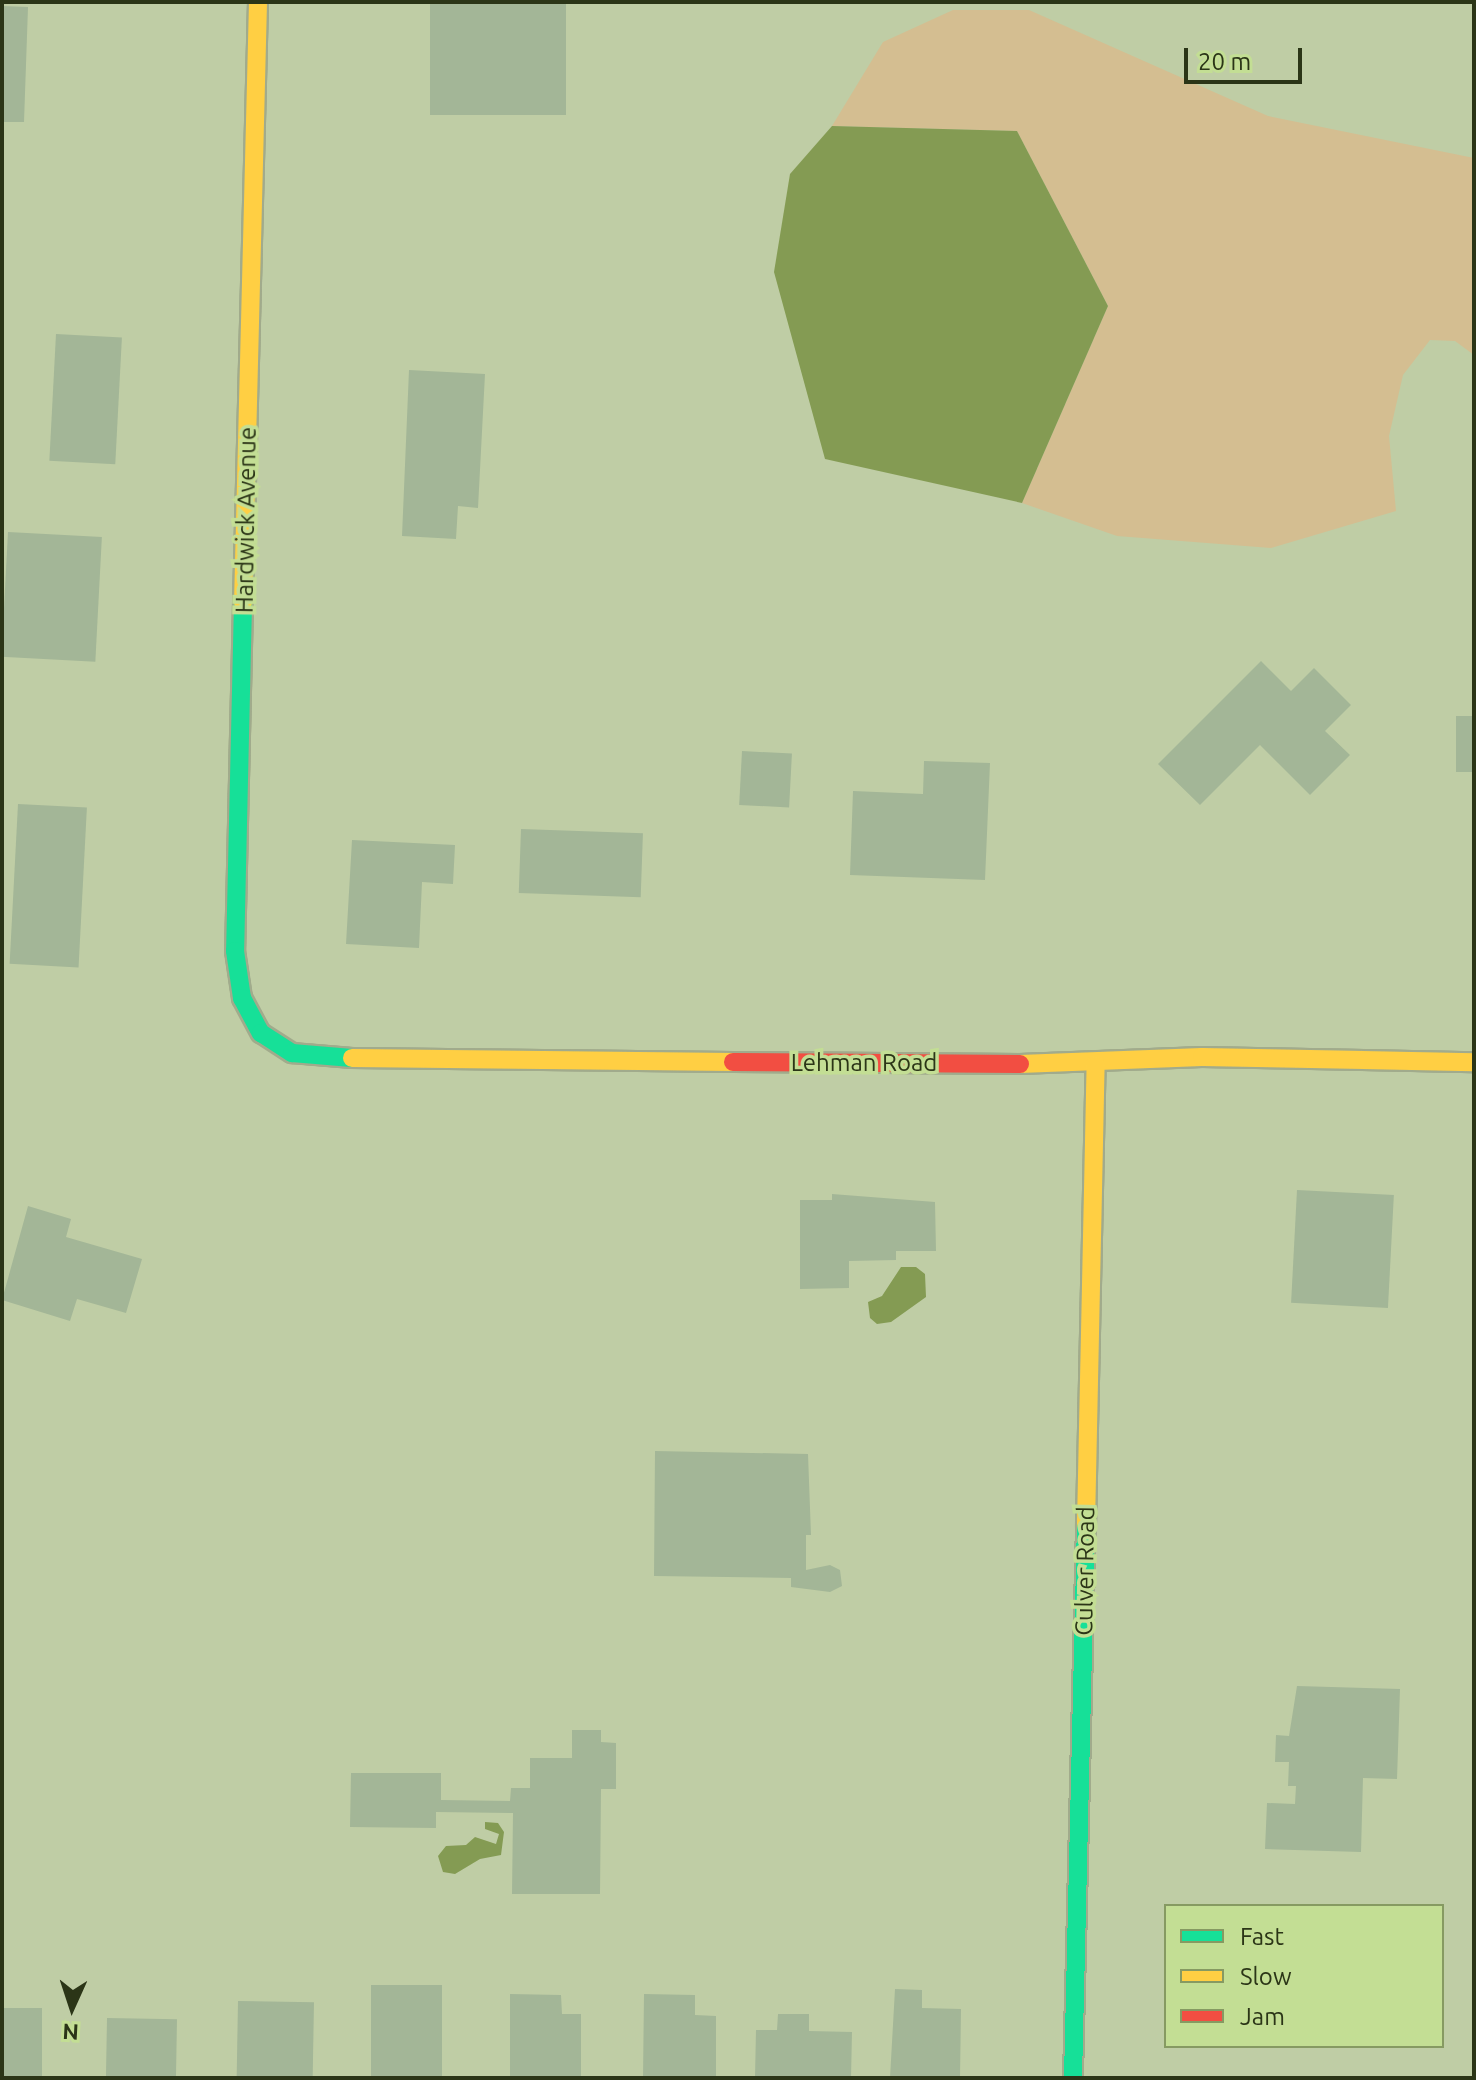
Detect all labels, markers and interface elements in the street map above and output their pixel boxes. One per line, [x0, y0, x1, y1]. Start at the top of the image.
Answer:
scale bar [1188, 32, 1306, 82]
text: 20 m [1198, 48, 1251, 75]
street label: Hardwick Avenue [230, 427, 262, 613]
street label: Lehman Road [791, 1049, 937, 1077]
street label: Culver Road [1069, 1506, 1101, 1636]
legend [1164, 1904, 1444, 2048]
text: Fast [1240, 1923, 1284, 1950]
text: Slow [1240, 1963, 1292, 1990]
north arrow [32, 1968, 112, 2048]
text: Jam [1240, 2003, 1285, 2030]
text: N [62, 2020, 80, 2045]

